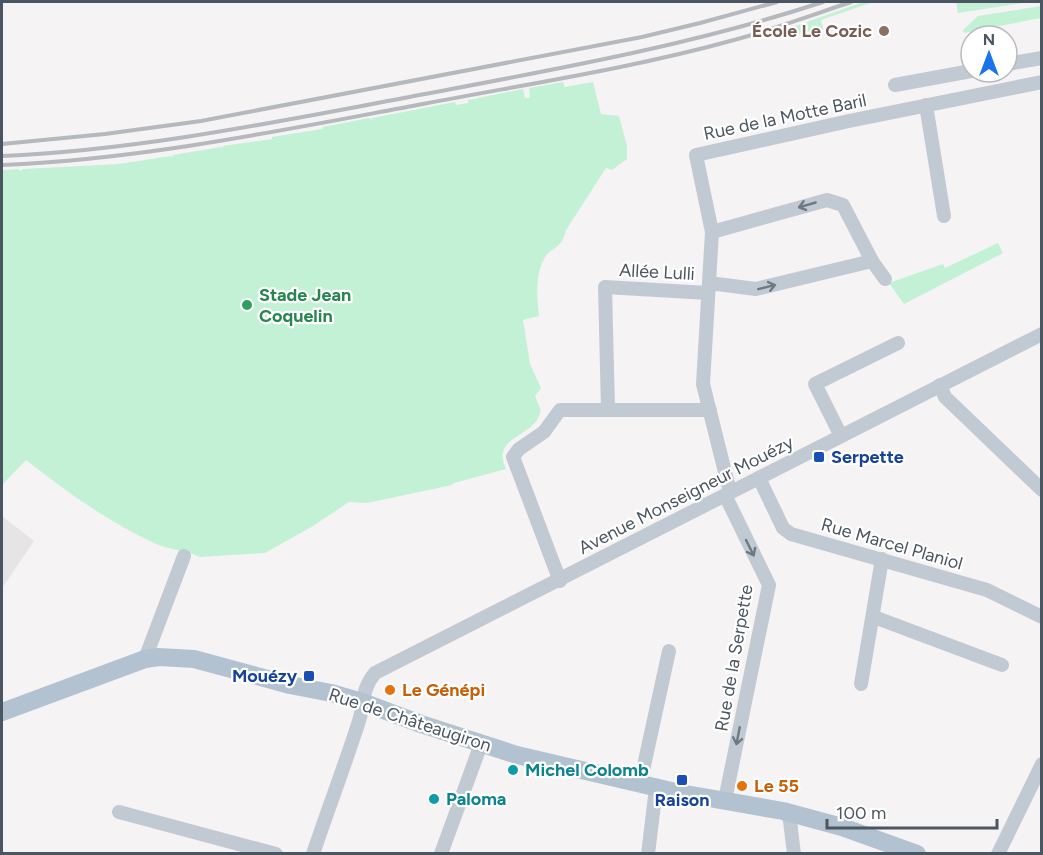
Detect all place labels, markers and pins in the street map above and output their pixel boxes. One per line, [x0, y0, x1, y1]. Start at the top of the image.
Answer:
place label: École Le Cozic [752, 20, 872, 42]
marker: École Le Cozic [877, 24, 891, 38]
place label: Stade Jean Coquelin [259, 284, 351, 327]
marker: Stade Jean Coquelin [240, 298, 254, 312]
place label: Serpette [831, 446, 904, 468]
marker: Serpette [812, 450, 826, 464]
place label: Mouézy [232, 665, 298, 687]
marker: Mouézy [302, 669, 316, 683]
place label: Le Génépi [402, 679, 485, 701]
marker: Le Génépi [383, 683, 397, 697]
place label: Michel Colomb [525, 759, 649, 781]
marker: Michel Colomb [506, 763, 520, 777]
marker: Raison [675, 773, 689, 787]
place label: Le 55 [754, 775, 799, 797]
marker: Le 55 [735, 779, 749, 793]
place label: Paloma [446, 788, 506, 810]
place label: Raison [655, 789, 710, 811]
marker: Paloma [427, 792, 441, 806]

